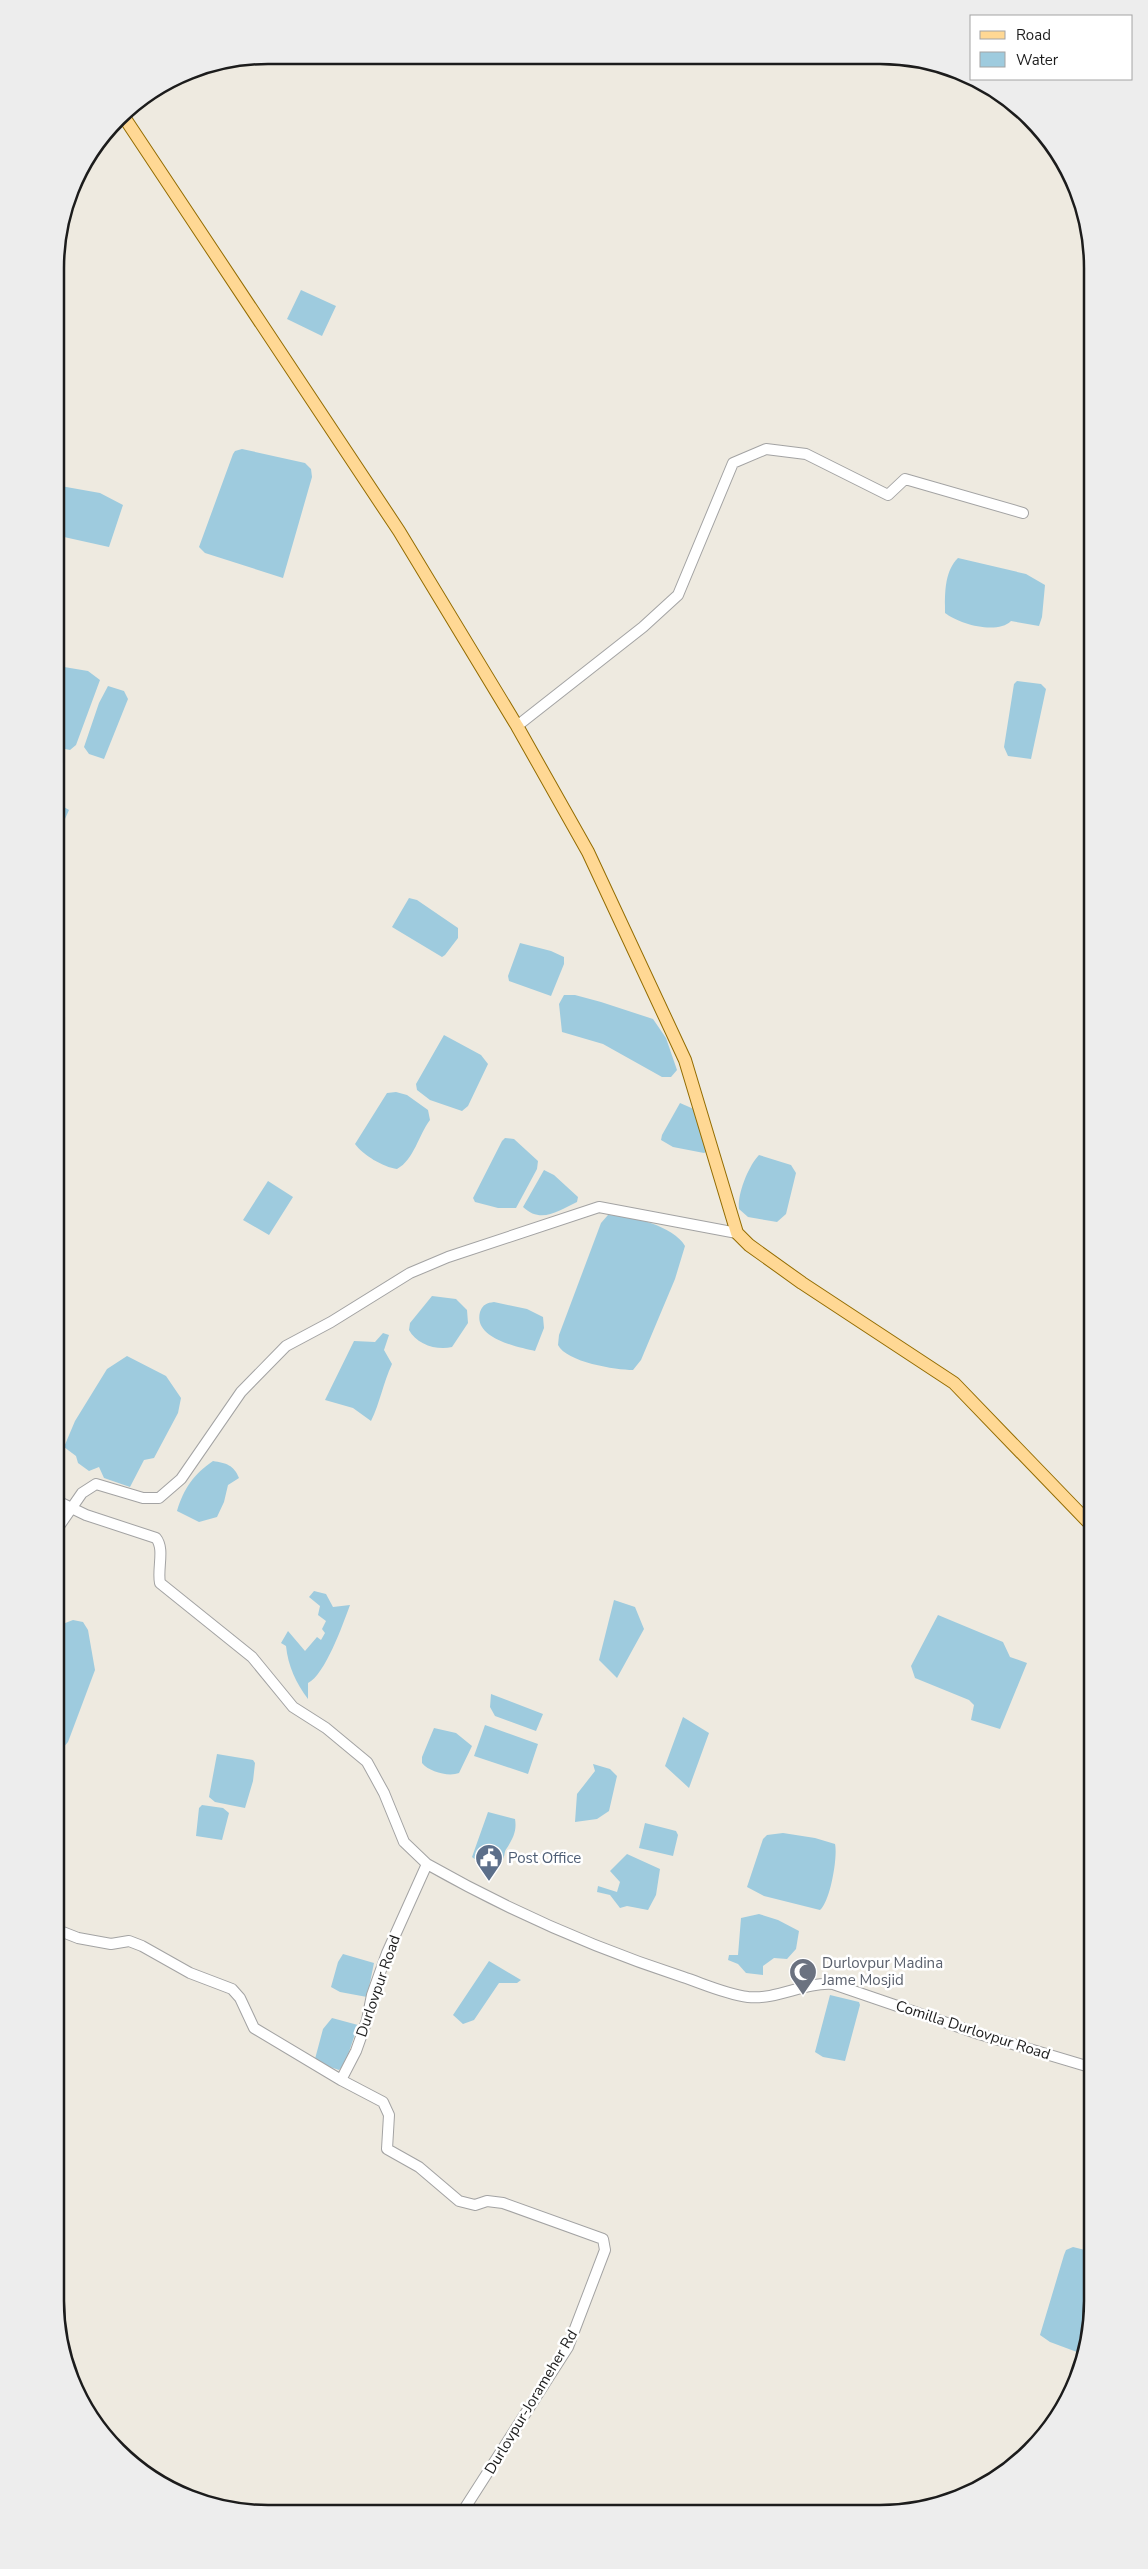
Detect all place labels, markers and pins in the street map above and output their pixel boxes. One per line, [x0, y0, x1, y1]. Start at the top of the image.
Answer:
public building icon: Post Office [474, 1843, 504, 1882]
place label: Post Office [508, 1848, 581, 1868]
place label: Durlovpur Madina Jame Mosjid [821, 1953, 943, 1990]
mosque icon: Durlovpur Madina Jame Mosjid [788, 1957, 818, 1996]

